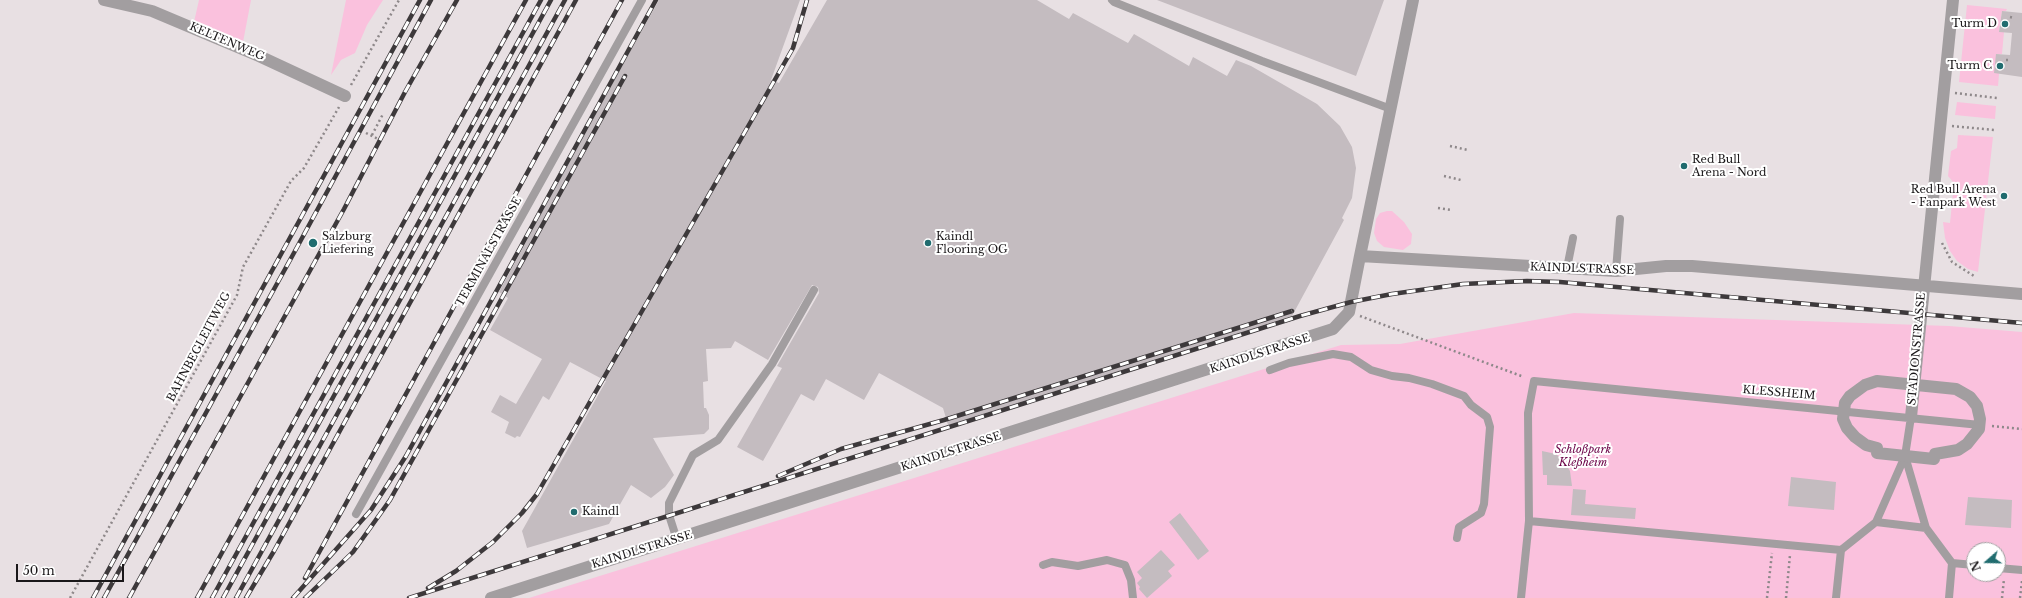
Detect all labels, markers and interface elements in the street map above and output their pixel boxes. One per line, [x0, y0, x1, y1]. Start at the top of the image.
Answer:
place label: Turm D [1952, 17, 1997, 31]
marker: Turm D [2000, 19, 2010, 29]
street label: KELTENWEG [187, 20, 267, 64]
place label: Turm C [1947, 59, 1992, 73]
marker: Turm C [1995, 61, 2005, 71]
place label: Red Bull Arena - Nord [1692, 153, 1766, 179]
marker: Red Bull Arena - Nord [1679, 161, 1689, 171]
place label: Red Bull Arena - Fanpark West [1911, 183, 1996, 209]
marker: Red Bull Arena - Fanpark West [1999, 191, 2009, 201]
street label: TERMINALSTRASSE [453, 195, 525, 309]
place label: Salzburg Liefering [322, 230, 374, 256]
place label: Kaindl Flooring OG [936, 230, 1008, 256]
marker: Salzburg Liefering [307, 237, 319, 249]
marker: Kaindl Flooring OG [923, 238, 933, 248]
street label: KAINDLSTRASSE [1530, 261, 1634, 277]
street label: BAHNBEGLEITWEG [164, 290, 234, 404]
street label: STADIONSTRASSE [1906, 292, 1928, 406]
street label: KAINDLSTRASSE [1208, 332, 1312, 376]
street label: KLESSHEIM [1742, 383, 1816, 403]
street label: KAINDLSTRASSE [899, 430, 1003, 474]
park label: Schloßpark Kleßheim [1555, 443, 1611, 469]
place label: Kaindl [582, 505, 619, 519]
marker: Kaindl [569, 507, 579, 517]
street label: KAINDLSTRASSE [590, 528, 694, 572]
north arrow [1966, 542, 2006, 582]
scale bar [18, 556, 126, 582]
text: N [1967, 559, 1984, 573]
text: 50 m [23, 563, 55, 578]

